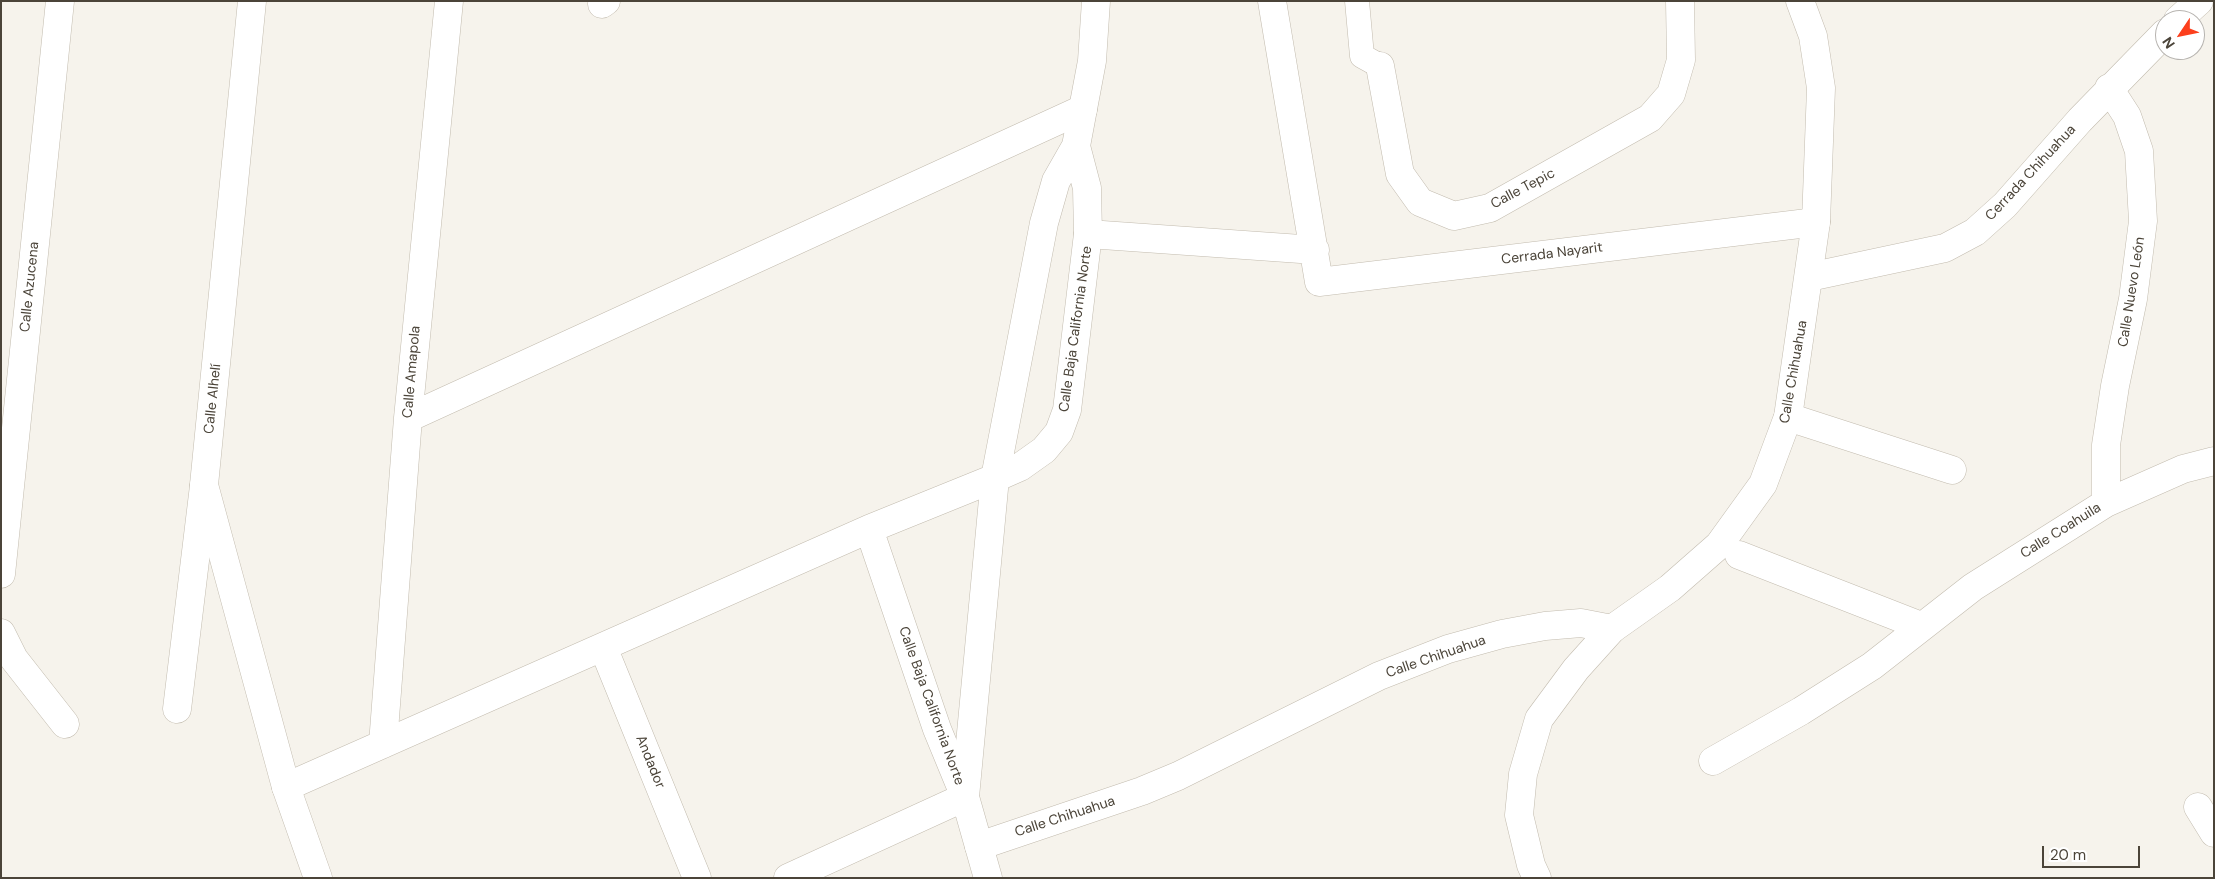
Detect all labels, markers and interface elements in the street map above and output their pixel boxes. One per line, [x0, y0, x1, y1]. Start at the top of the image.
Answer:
north arrow [2155, 10, 2205, 60]
text: N [2158, 34, 2179, 52]
street label: Cerrada Chihuahua [1982, 122, 2080, 224]
street label: Calle Tepic [1488, 165, 1558, 213]
street label: Calle Nuevo León [2115, 236, 2149, 348]
street label: Cerrada Nayarit [1500, 239, 1604, 269]
street label: Calle Azucena [17, 241, 43, 333]
street label: Calle Baja California Norte [1056, 245, 1096, 413]
street label: Calle Chihuahua [1777, 319, 1811, 425]
street label: Calle Amapola [400, 325, 424, 419]
street label: Calle Alhelí [201, 363, 225, 435]
street label: Calle Coahuila [2018, 500, 2104, 562]
street label: Calle Baja California Norte [894, 624, 968, 788]
street label: Calle Chihuahua [1384, 632, 1488, 682]
street label: Andador [632, 733, 668, 791]
street label: Calle Chihuahua [1013, 793, 1117, 841]
scale bar [2045, 836, 2142, 868]
text: 20 m [2050, 845, 2086, 865]

